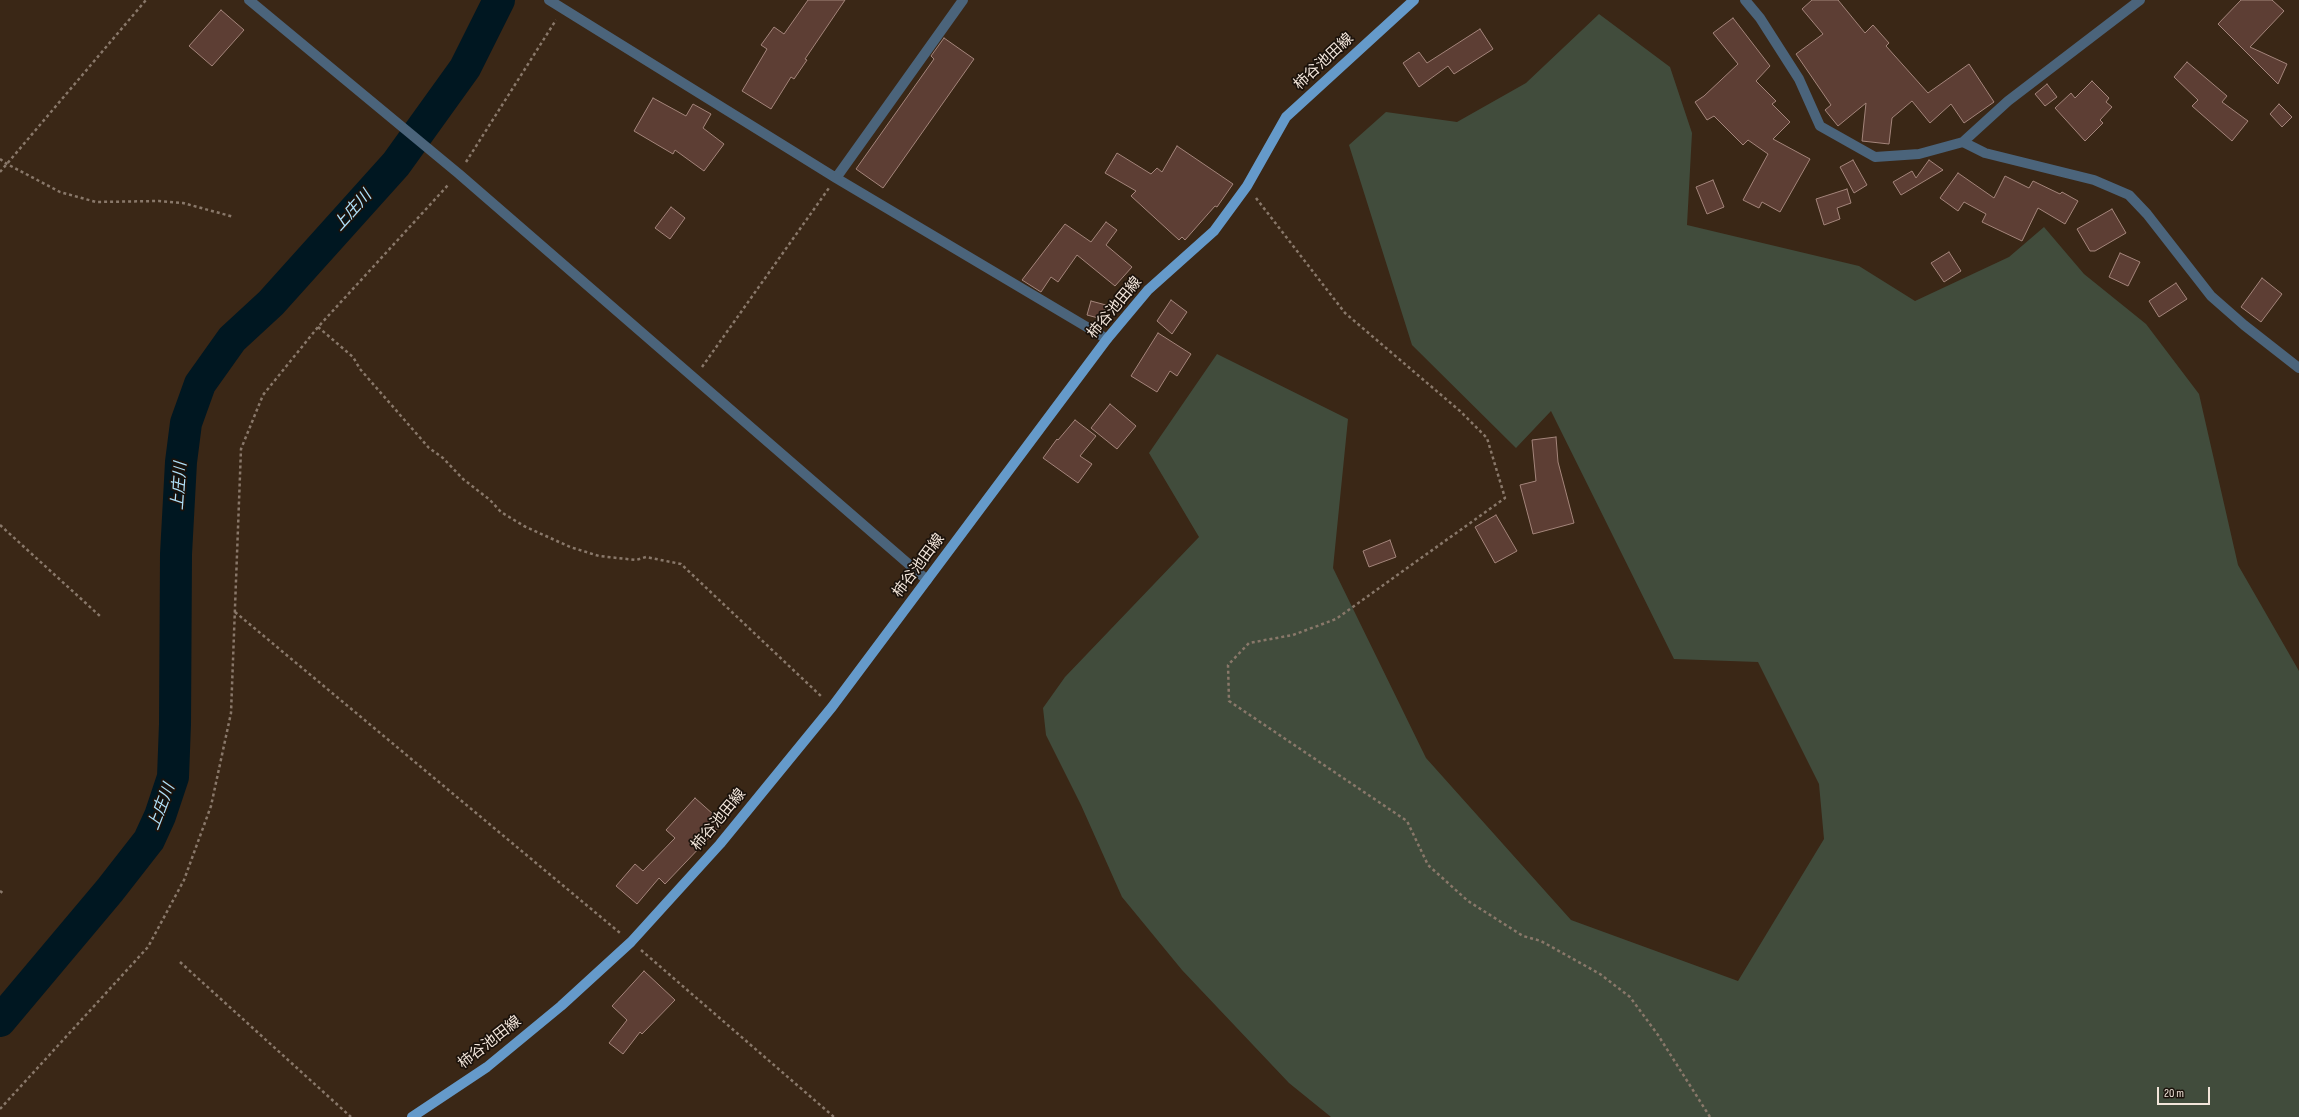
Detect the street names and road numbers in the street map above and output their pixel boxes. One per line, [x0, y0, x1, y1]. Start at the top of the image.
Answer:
street label: 柿谷池田線 [1290, 30, 1358, 94]
street label: 柿谷池田線 [1084, 273, 1146, 343]
street label: 柿谷池田線 [889, 531, 949, 601]
street label: 柿谷池田線 [688, 785, 750, 855]
street label: 柿谷池田線 [455, 1013, 525, 1073]

